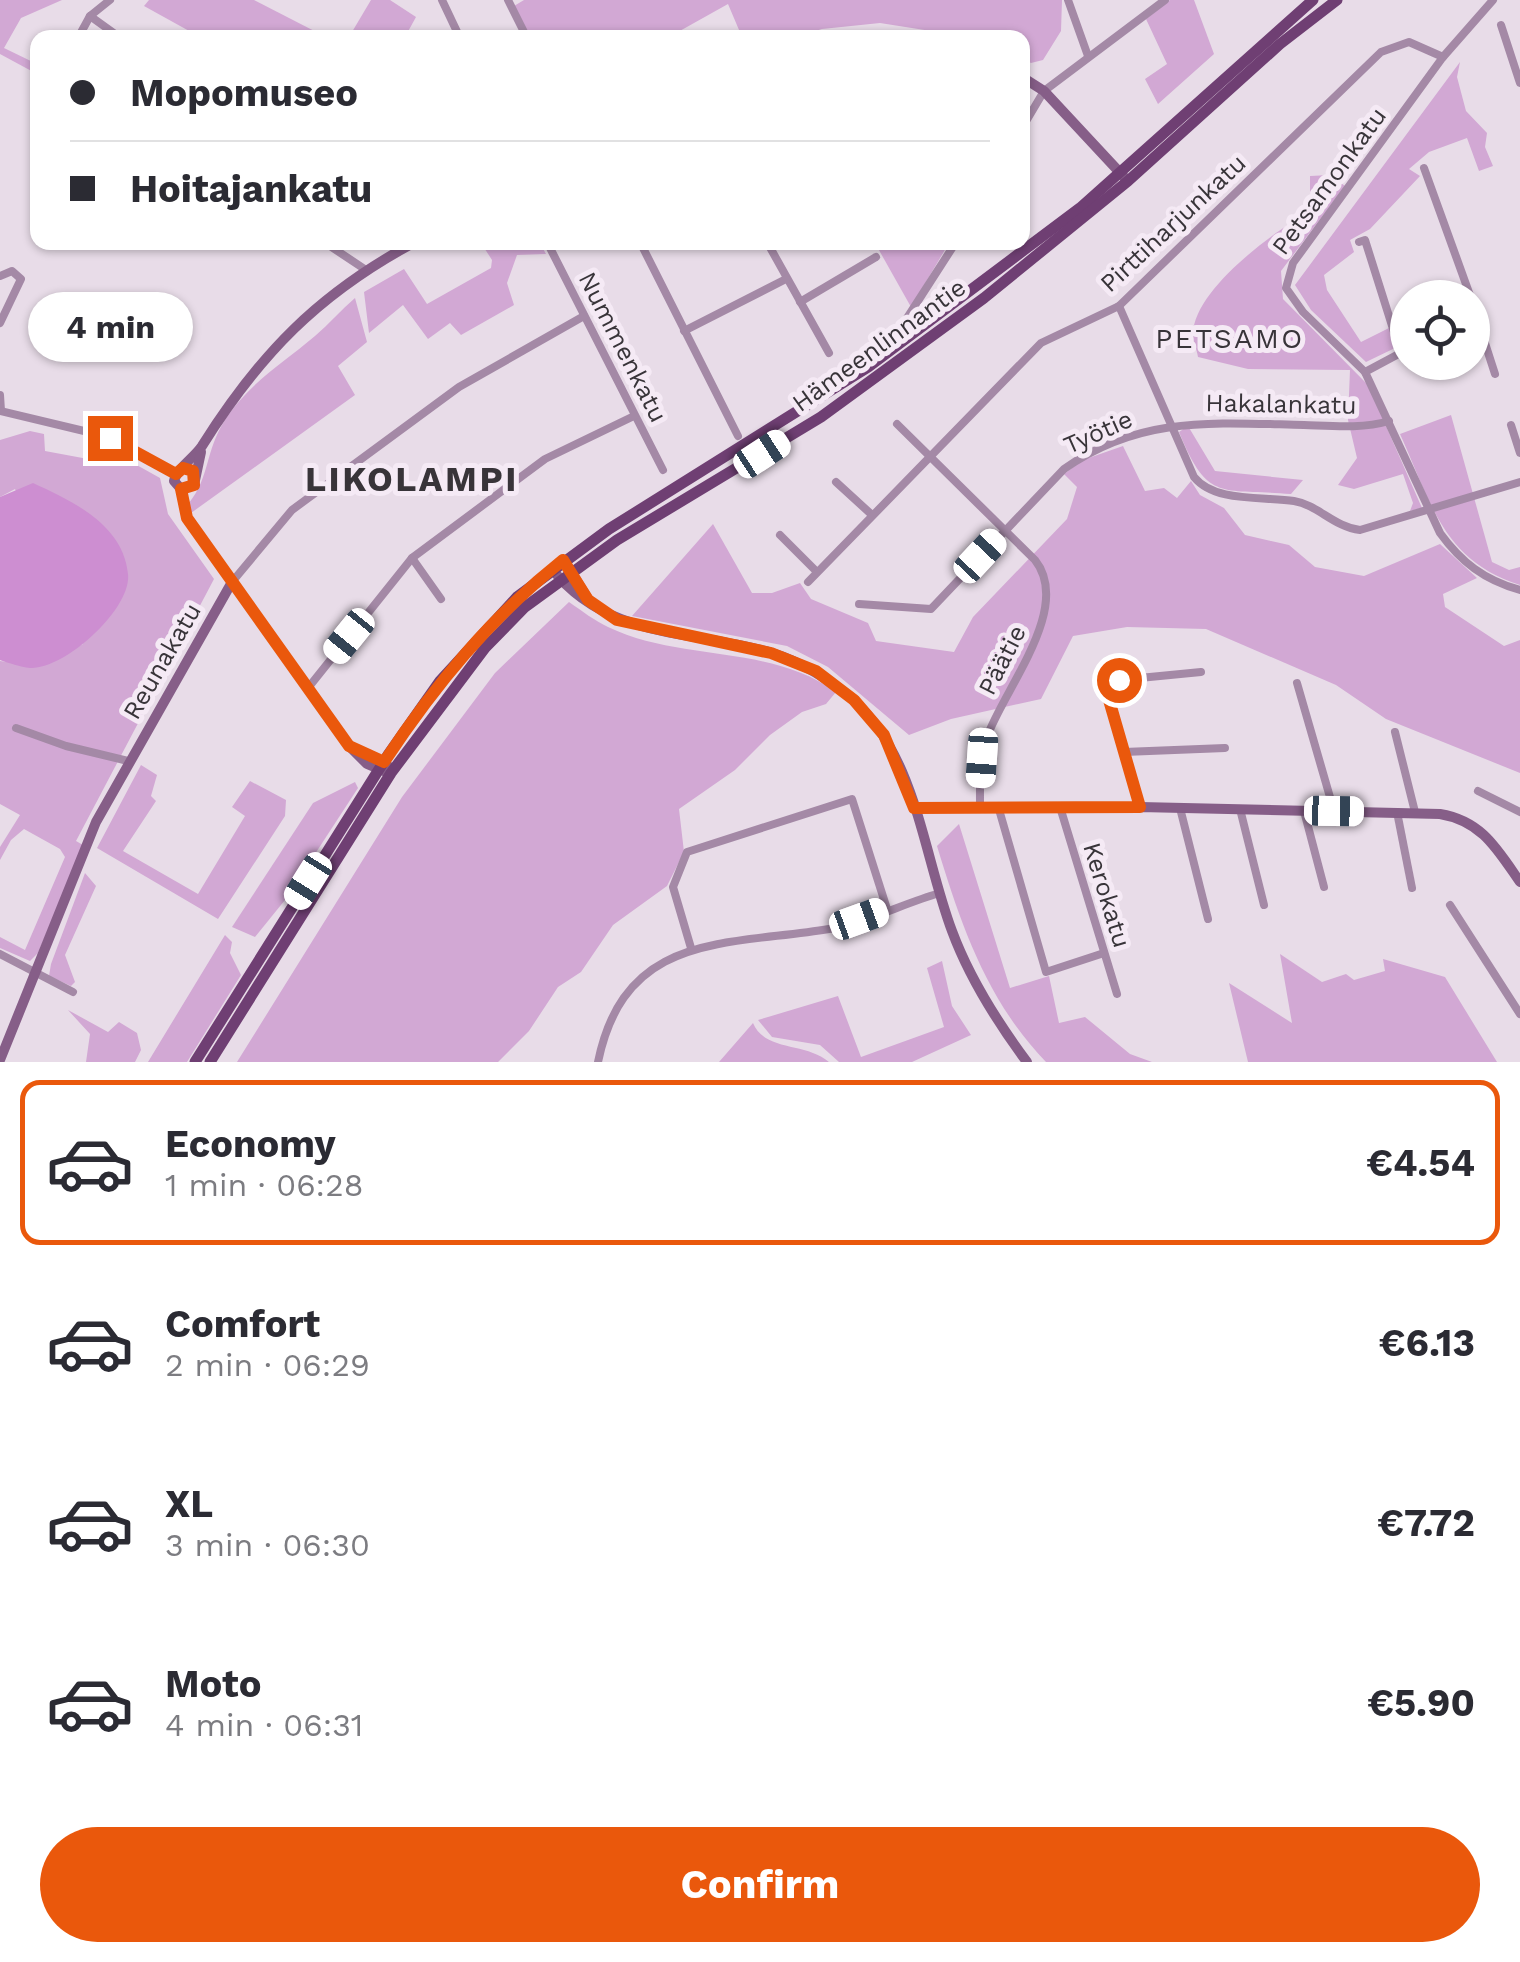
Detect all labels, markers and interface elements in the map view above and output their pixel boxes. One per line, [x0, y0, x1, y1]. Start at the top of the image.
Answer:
text: Mopomuseo [130, 71, 358, 115]
street label: Petsamonkatu [1266, 102, 1392, 260]
street label: Pirttiharjunkatu [1094, 148, 1252, 298]
text: Hoitajankatu [130, 167, 372, 211]
street label: Nummenkatu [573, 267, 673, 427]
street label: Hämeenlinnantie [787, 273, 971, 417]
map controls [1390, 280, 1490, 380]
button: locate [1390, 280, 1490, 380]
callout: 4 min [28, 293, 192, 363]
text: 4 min [66, 308, 155, 346]
district label: PETSAMO [1155, 322, 1305, 355]
street label: Hakalankatu [1205, 388, 1357, 420]
street label: Työtie [1059, 404, 1137, 460]
route end [88, 416, 133, 461]
car [729, 425, 795, 483]
district label: LIKOLAMPI [305, 458, 519, 500]
car [949, 524, 1011, 588]
street label: Reunakatu [117, 598, 207, 724]
car [318, 603, 380, 669]
street label: Päätie [972, 620, 1032, 700]
route start [1097, 658, 1142, 703]
car [965, 727, 999, 789]
car [1304, 795, 1364, 827]
street label: Kerokatu [1077, 839, 1137, 951]
car [279, 848, 337, 914]
car [826, 895, 892, 943]
icon: car [45, 1118, 135, 1208]
text: Economy [165, 1122, 336, 1166]
text: €4.54 [1366, 1141, 1475, 1185]
text: 1 min · 06:28 [165, 1166, 363, 1204]
icon: car [45, 1298, 135, 1388]
text: Comfort [165, 1302, 320, 1346]
text: €6.13 [1379, 1321, 1475, 1365]
text: 2 min · 06:29 [165, 1346, 370, 1384]
icon: car [45, 1478, 135, 1568]
text: XL [165, 1482, 213, 1526]
text: €7.72 [1377, 1501, 1475, 1545]
text: 3 min · 06:30 [165, 1526, 370, 1564]
icon: car [45, 1658, 135, 1748]
text: Moto [165, 1662, 261, 1706]
text: €5.90 [1367, 1681, 1475, 1725]
text: 4 min · 06:31 [165, 1706, 363, 1744]
button: Confirm [40, 1827, 1480, 1942]

